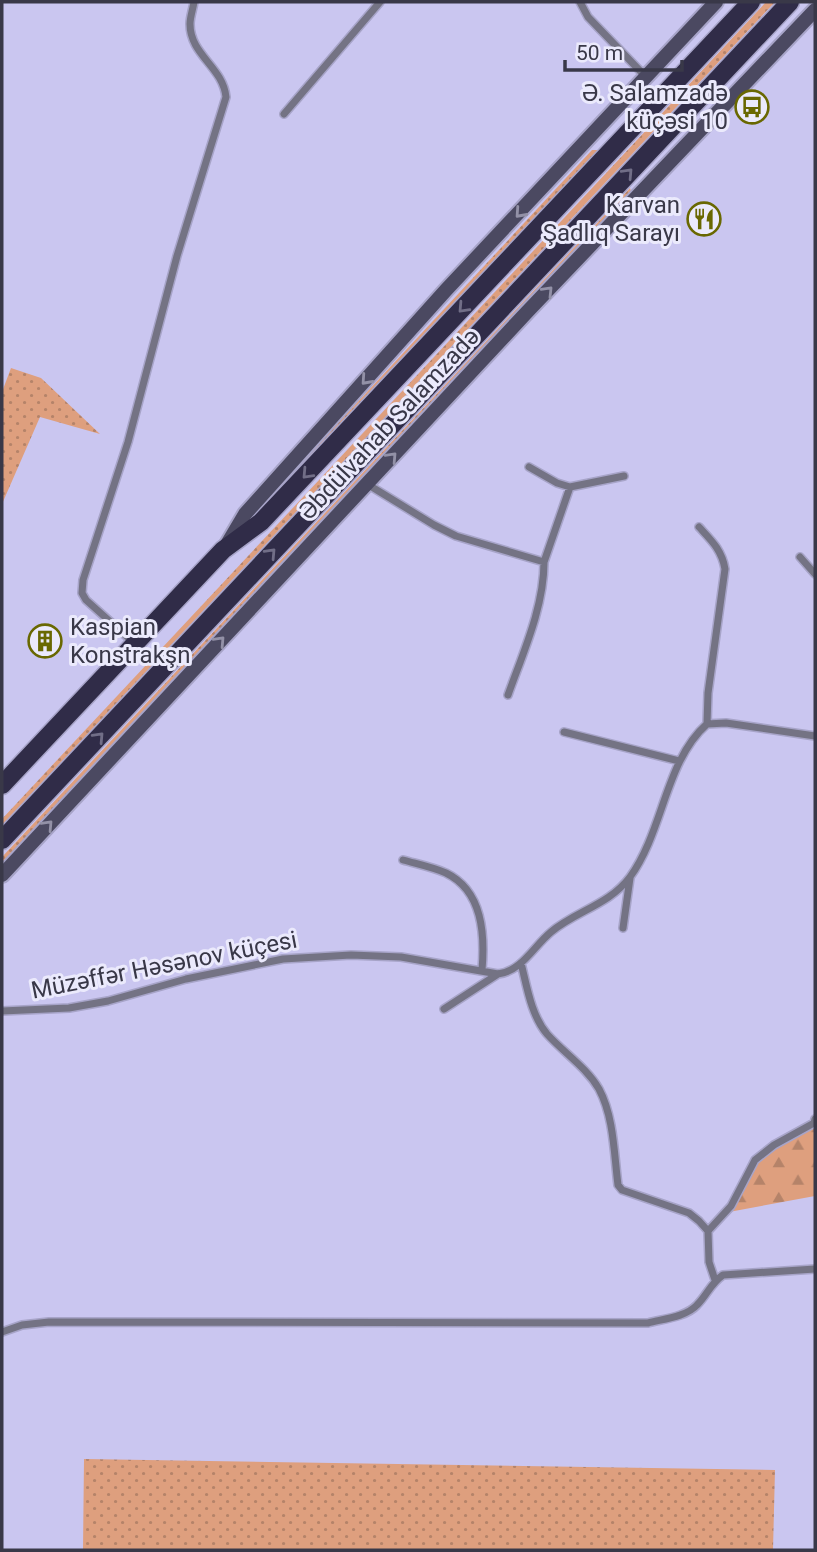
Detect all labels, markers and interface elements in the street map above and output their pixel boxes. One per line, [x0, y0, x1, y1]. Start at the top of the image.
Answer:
scale bar [565, 28, 682, 72]
text: 50 m [576, 41, 623, 65]
place label: Ə. Salamzadə küçəsi 10 [582, 79, 728, 135]
bus stop icon: Ə. Salamzadə küçəsi 10 [733, 88, 771, 126]
one-way arrow [620, 168, 633, 181]
place label: Karvan Şadlıq Sarayı [543, 191, 680, 247]
restaurant icon: Karvan Şadlıq Sarayı [685, 200, 723, 238]
one-way arrow [516, 205, 528, 218]
one-way arrow [539, 286, 552, 299]
one-way arrow [458, 300, 471, 313]
street label: Əbdülvahab Salamzadə [293, 323, 485, 525]
one-way arrow [361, 372, 374, 385]
one-way arrow [384, 452, 396, 465]
one-way arrow [302, 466, 315, 479]
one-way arrow [263, 548, 276, 561]
place label: Kaspian Konstrakşn [70, 613, 190, 669]
building icon: Kaspian Konstrakşn [26, 622, 64, 660]
one-way arrow [212, 636, 225, 649]
one-way arrow [90, 732, 103, 745]
one-way arrow [40, 820, 53, 833]
street label: Müzəffər Həsənov küçesi [29, 925, 299, 1005]

